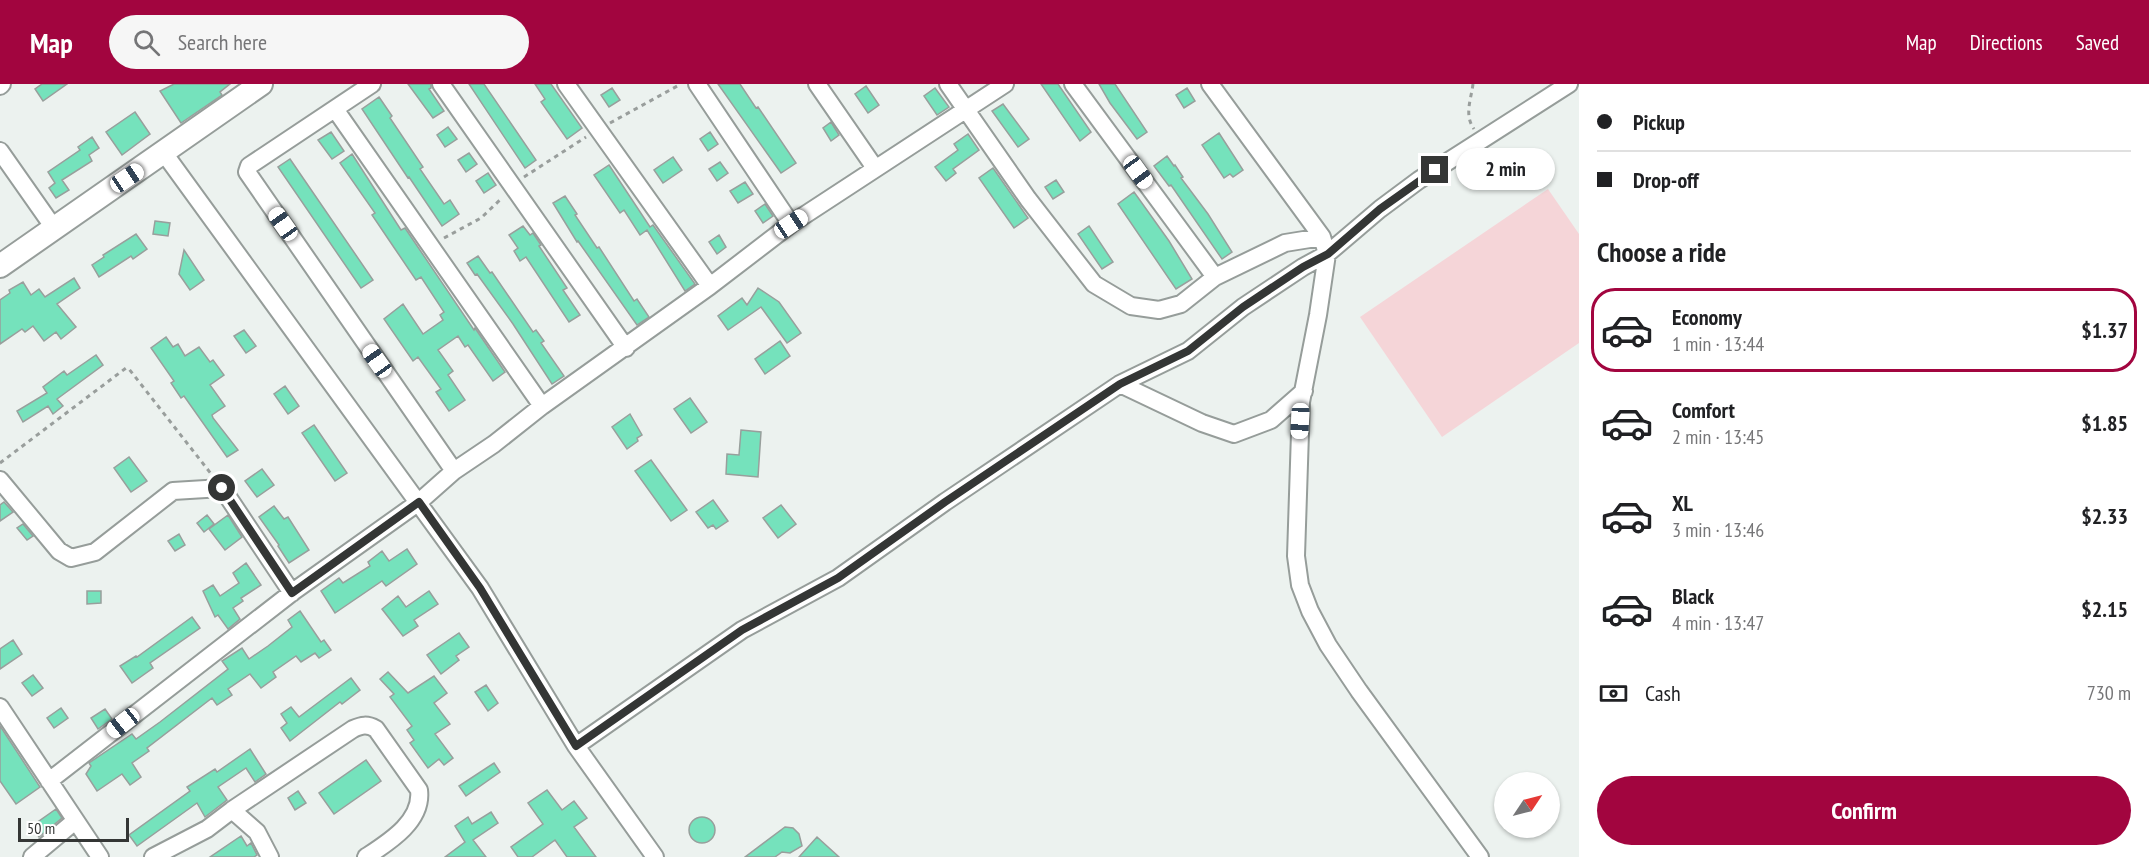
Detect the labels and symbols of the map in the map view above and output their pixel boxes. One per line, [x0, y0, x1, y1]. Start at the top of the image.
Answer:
callout: 2 min [1456, 149, 1555, 191]
car [1120, 152, 1156, 192]
route end [1421, 156, 1448, 183]
car [107, 160, 147, 196]
car [265, 204, 301, 244]
car [771, 206, 811, 242]
car [359, 341, 395, 381]
car [1290, 403, 1310, 439]
route start [208, 474, 235, 501]
car [103, 705, 143, 741]
north arrow [1494, 772, 1560, 838]
scale bar [18, 815, 129, 842]

